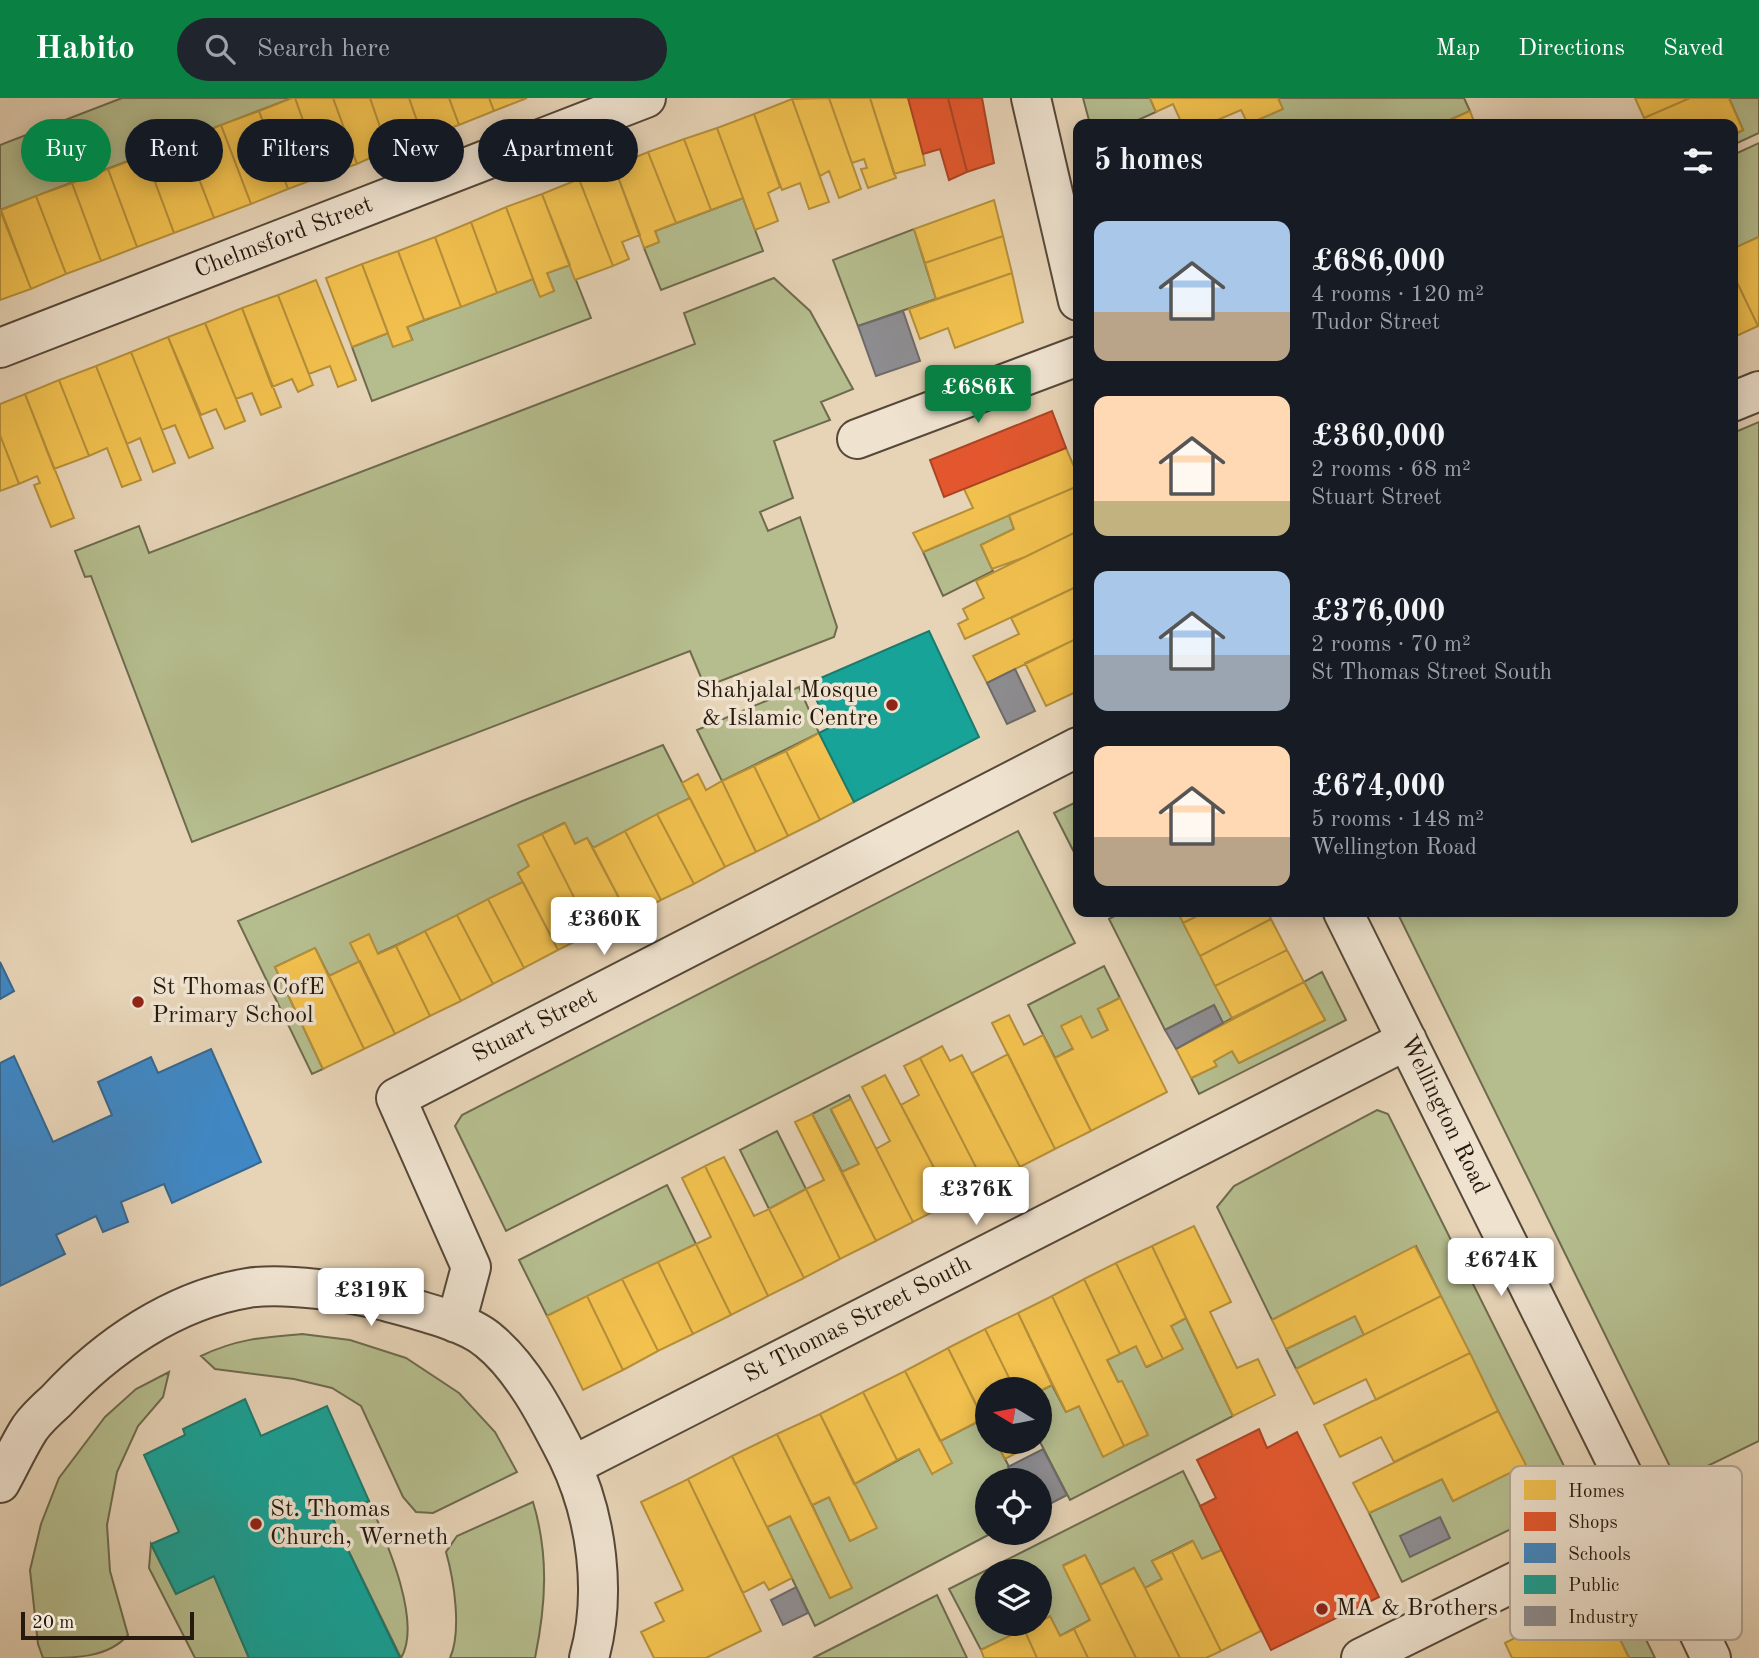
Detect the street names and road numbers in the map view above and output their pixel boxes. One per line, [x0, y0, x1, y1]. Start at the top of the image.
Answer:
street label: Chelmsford Street [192, 193, 376, 283]
street label: Stuart Street [469, 984, 601, 1068]
street label: Wellington Road [1395, 1032, 1493, 1198]
street label: St Thomas Street South [740, 1252, 976, 1388]

